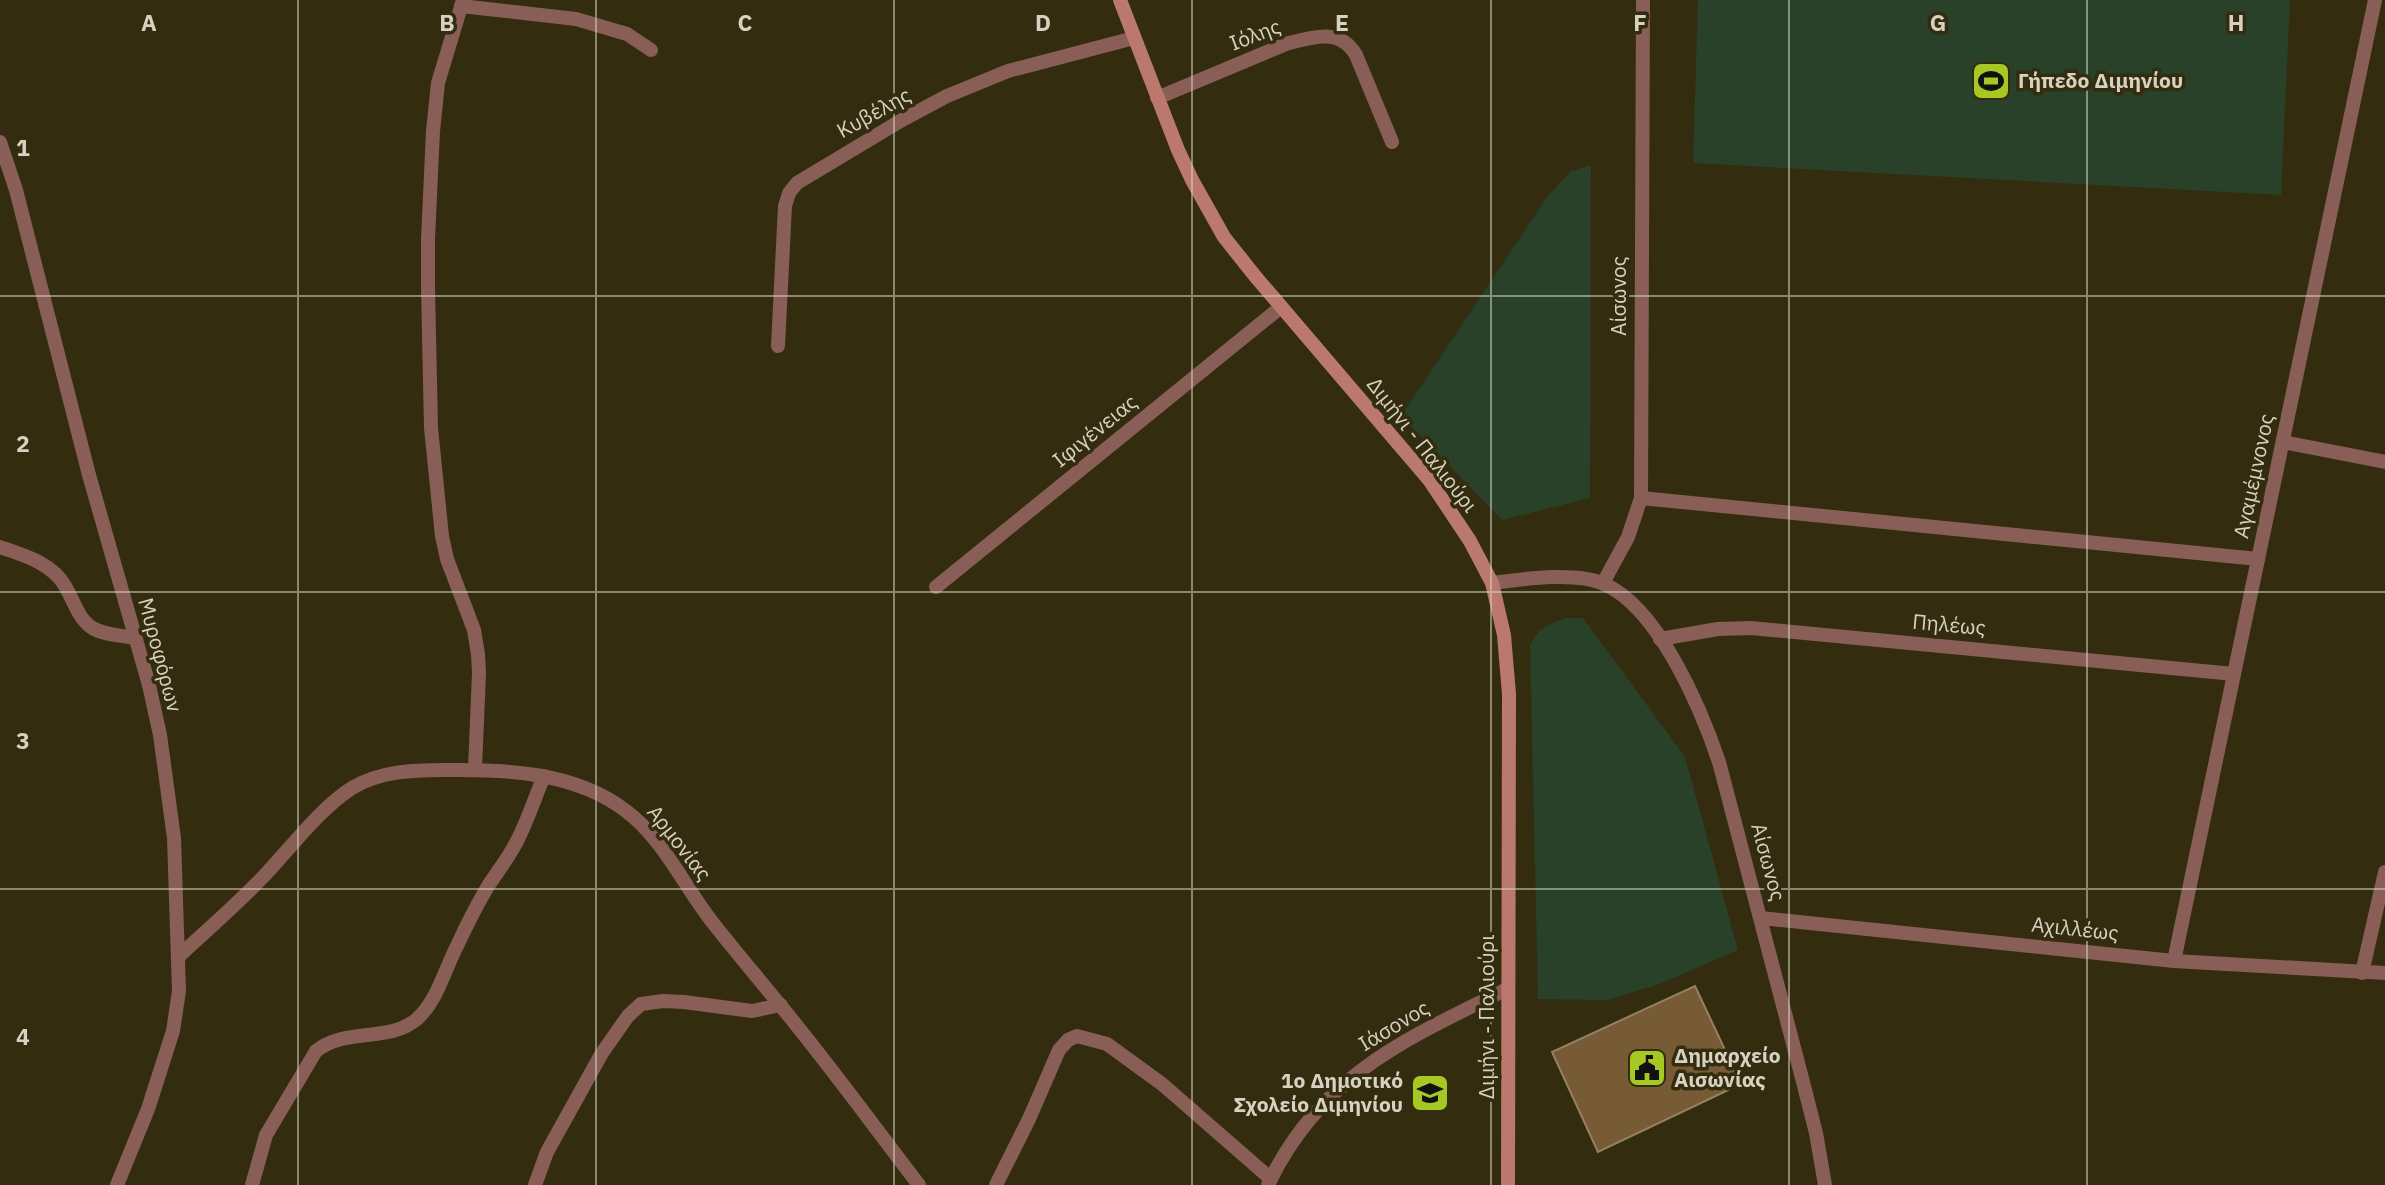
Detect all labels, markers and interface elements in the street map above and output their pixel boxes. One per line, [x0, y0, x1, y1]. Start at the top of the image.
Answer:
text: A [141, 7, 157, 37]
text: B [439, 7, 455, 37]
text: C [738, 7, 753, 37]
text: D [1035, 7, 1051, 37]
text: E [1335, 7, 1349, 37]
text: F [1633, 7, 1647, 37]
text: G [1930, 7, 1946, 37]
text: H [2228, 7, 2244, 37]
street label: Ιόλης [1225, 12, 1284, 57]
sports icon: Γήπεδο Διμηνίου [1970, 60, 2012, 102]
place label: Γήπεδο Διμηνίου [2018, 66, 2183, 94]
street label: Κυβέλης [831, 80, 916, 144]
text: 1 [16, 132, 30, 162]
street label: Αίσωνος [1604, 256, 1632, 336]
street label: Διμήνι - Παλιούρι [1361, 371, 1485, 518]
street label: Ιφιγένειας [1046, 387, 1143, 473]
street label: Αγαμέμνονος [2226, 411, 2280, 541]
text: 2 [16, 428, 30, 458]
street label: Μυροφόρων [132, 595, 190, 715]
street label: Πηλέως [1911, 607, 1987, 641]
text: 3 [16, 725, 30, 755]
street label: Αρμονίας [641, 799, 718, 886]
street label: Αίσωνος [1745, 820, 1793, 904]
street label: Αχιλλέως [2030, 910, 2120, 946]
street label: Διμήνι - Παλιούρι [1472, 935, 1500, 1099]
street label: Ιάσονος [1353, 993, 1434, 1057]
text: 4 [16, 1021, 30, 1051]
place label: Δημαρχείο Αισωνίας [1674, 1041, 1781, 1093]
public building icon: Δημαρχείο Αισωνίας [1626, 1047, 1668, 1089]
place label: 1ο Δημοτικό Σχολείο Διμηνίου [1234, 1066, 1403, 1118]
school or university icon: 1ο Δημοτικό Σχολείο Διμηνίου [1409, 1072, 1451, 1114]

